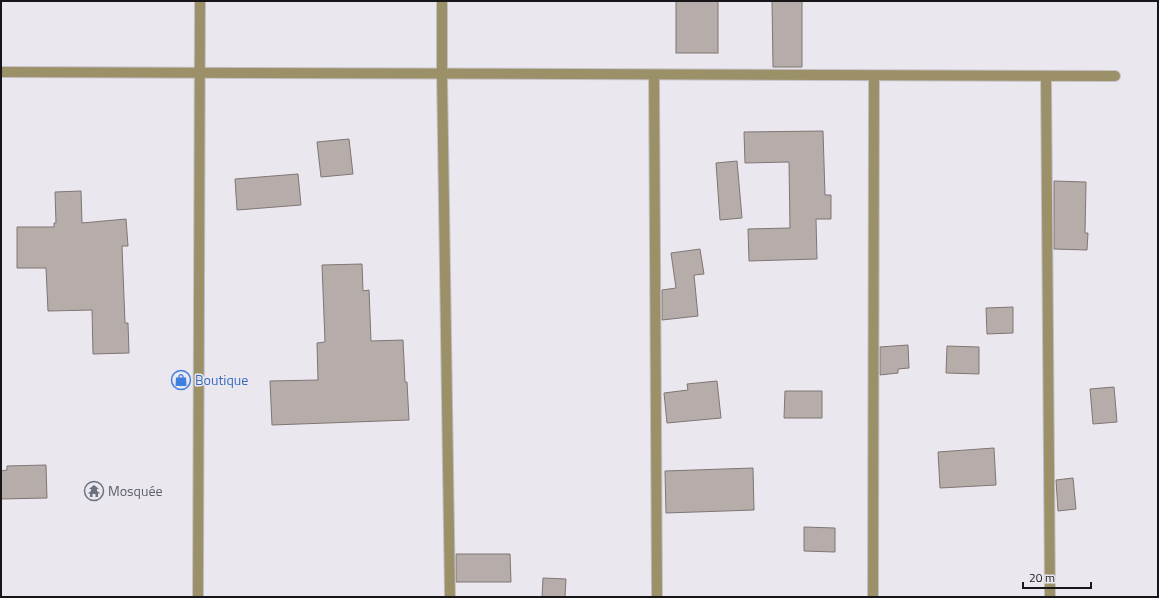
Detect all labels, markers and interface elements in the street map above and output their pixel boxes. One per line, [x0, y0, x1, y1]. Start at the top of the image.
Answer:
shop icon: Boutique [170, 369, 192, 391]
place label: Boutique [195, 369, 248, 390]
temple icon: Mosquée [83, 480, 105, 502]
place label: Mosquée [108, 480, 163, 501]
scale bar [1023, 564, 1091, 590]
text: 20 m [1029, 568, 1055, 587]

